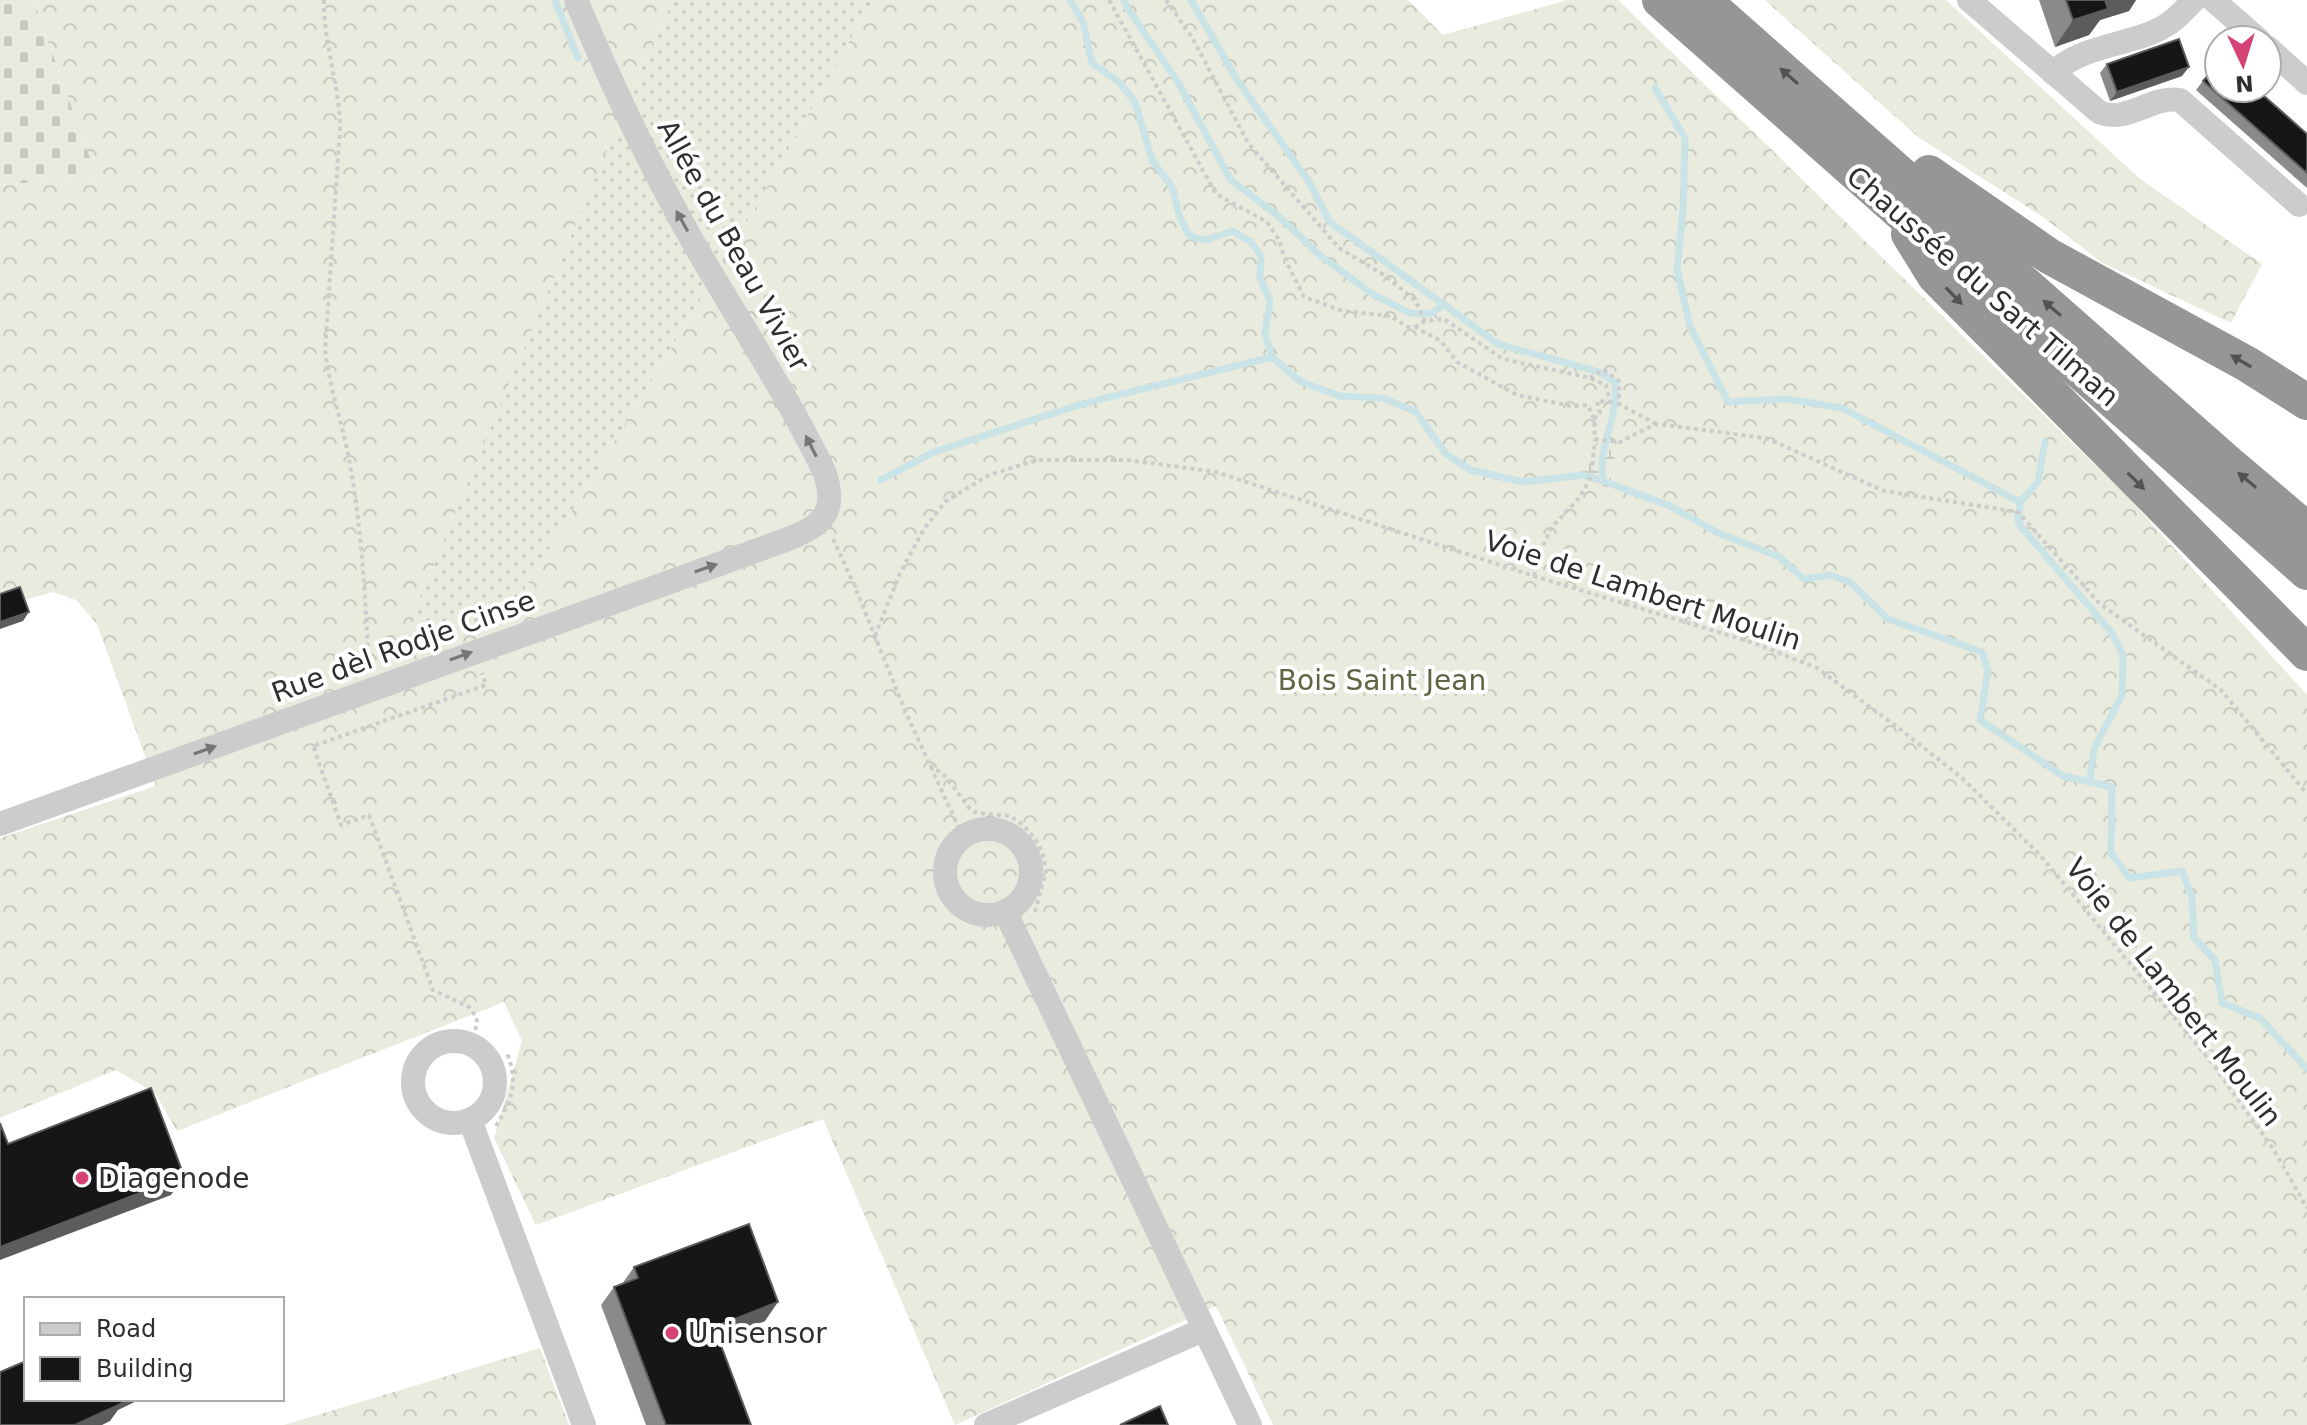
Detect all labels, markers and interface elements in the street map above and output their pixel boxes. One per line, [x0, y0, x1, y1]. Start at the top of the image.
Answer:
north arrow [2203, 24, 2283, 104]
one-way arrow [1779, 67, 1798, 85]
text: N [2234, 70, 2254, 97]
street label: Allée du Beau Vivier [651, 114, 817, 377]
street label: Chaussée du Sart Tilman [1840, 159, 2125, 413]
one-way arrow [675, 209, 689, 232]
one-way arrow [1944, 286, 1963, 305]
one-way arrow [2043, 300, 2063, 317]
one-way arrow [2229, 354, 2252, 368]
one-way arrow [805, 435, 818, 458]
one-way arrow [2126, 471, 2145, 490]
one-way arrow [2238, 472, 2258, 489]
street label: Voie de Lambert Moulin [1480, 524, 1805, 657]
one-way arrow [694, 561, 718, 573]
street label: Rue dèl Rodje Cinse [267, 583, 539, 709]
one-way arrow [449, 650, 473, 662]
park label: Bois Saint Jean [1278, 664, 1486, 697]
one-way arrow [193, 743, 217, 756]
street label: Voie de Lambert Moulin [2059, 852, 2288, 1133]
place label: Diagenode [98, 1162, 249, 1195]
marker: Diagenode [73, 1169, 91, 1187]
legend [24, 1297, 284, 1401]
text: Road [96, 1315, 156, 1343]
place label: Unisensor [688, 1317, 827, 1350]
marker: Unisensor [663, 1324, 681, 1342]
text: Building [96, 1355, 193, 1383]

